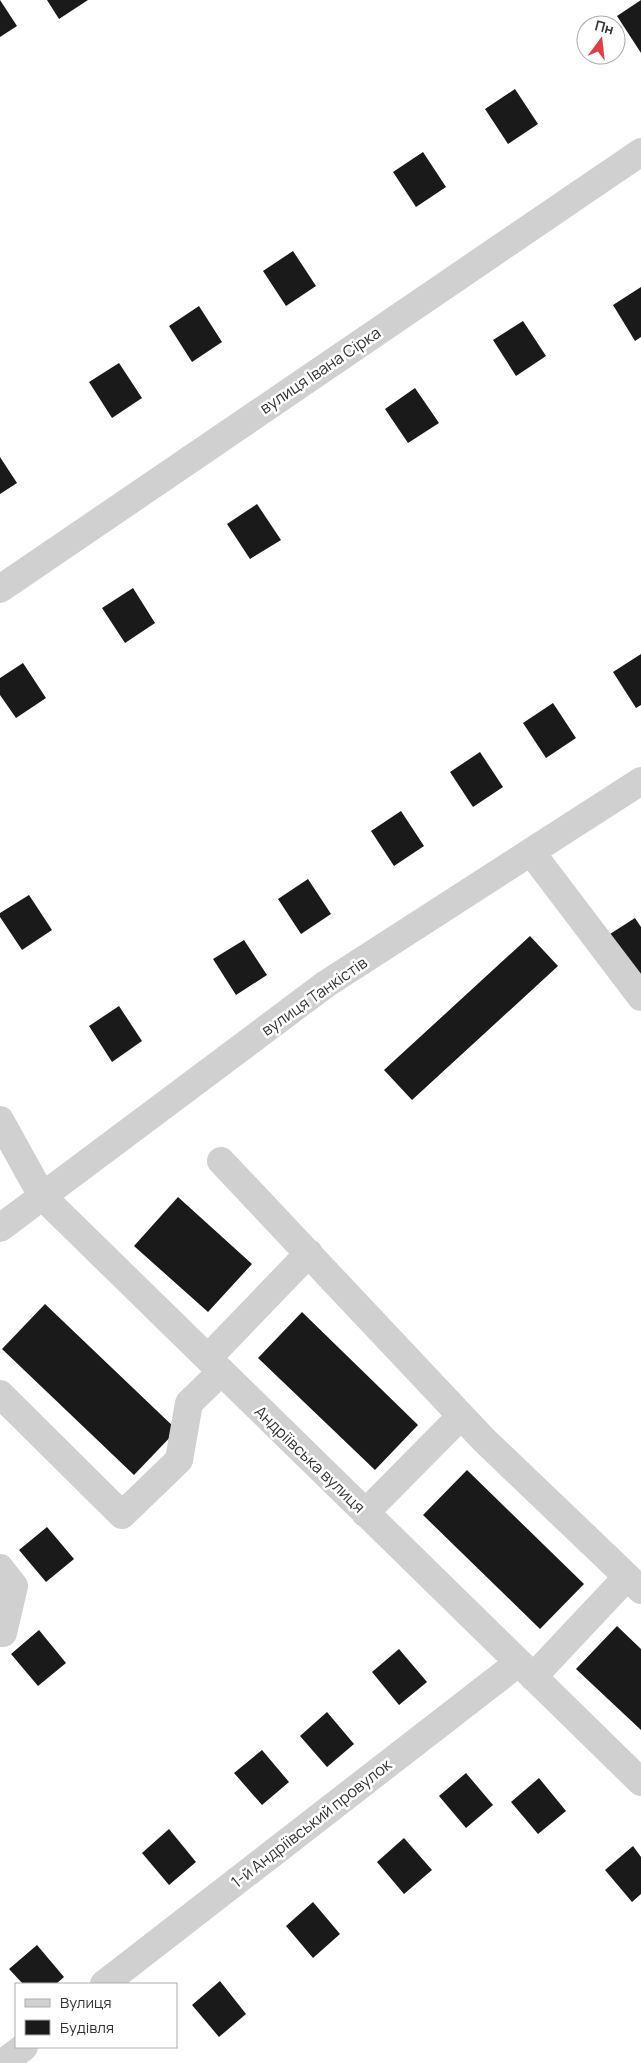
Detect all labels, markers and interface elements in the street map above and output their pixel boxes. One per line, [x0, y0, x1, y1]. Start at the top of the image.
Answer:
north arrow [576, 15, 626, 65]
text: Пн [593, 15, 616, 39]
street label: вулиця Івана Сірка [255, 321, 385, 419]
street label: вулиця Танкістів [257, 951, 372, 1041]
street label: Андріївська вулиця [250, 1400, 370, 1518]
street label: 1-й Андріївський провулок [226, 1753, 397, 1893]
legend [15, 1983, 178, 2048]
text: Вулиця [60, 1992, 112, 2013]
text: Будівля [60, 2017, 114, 2038]

